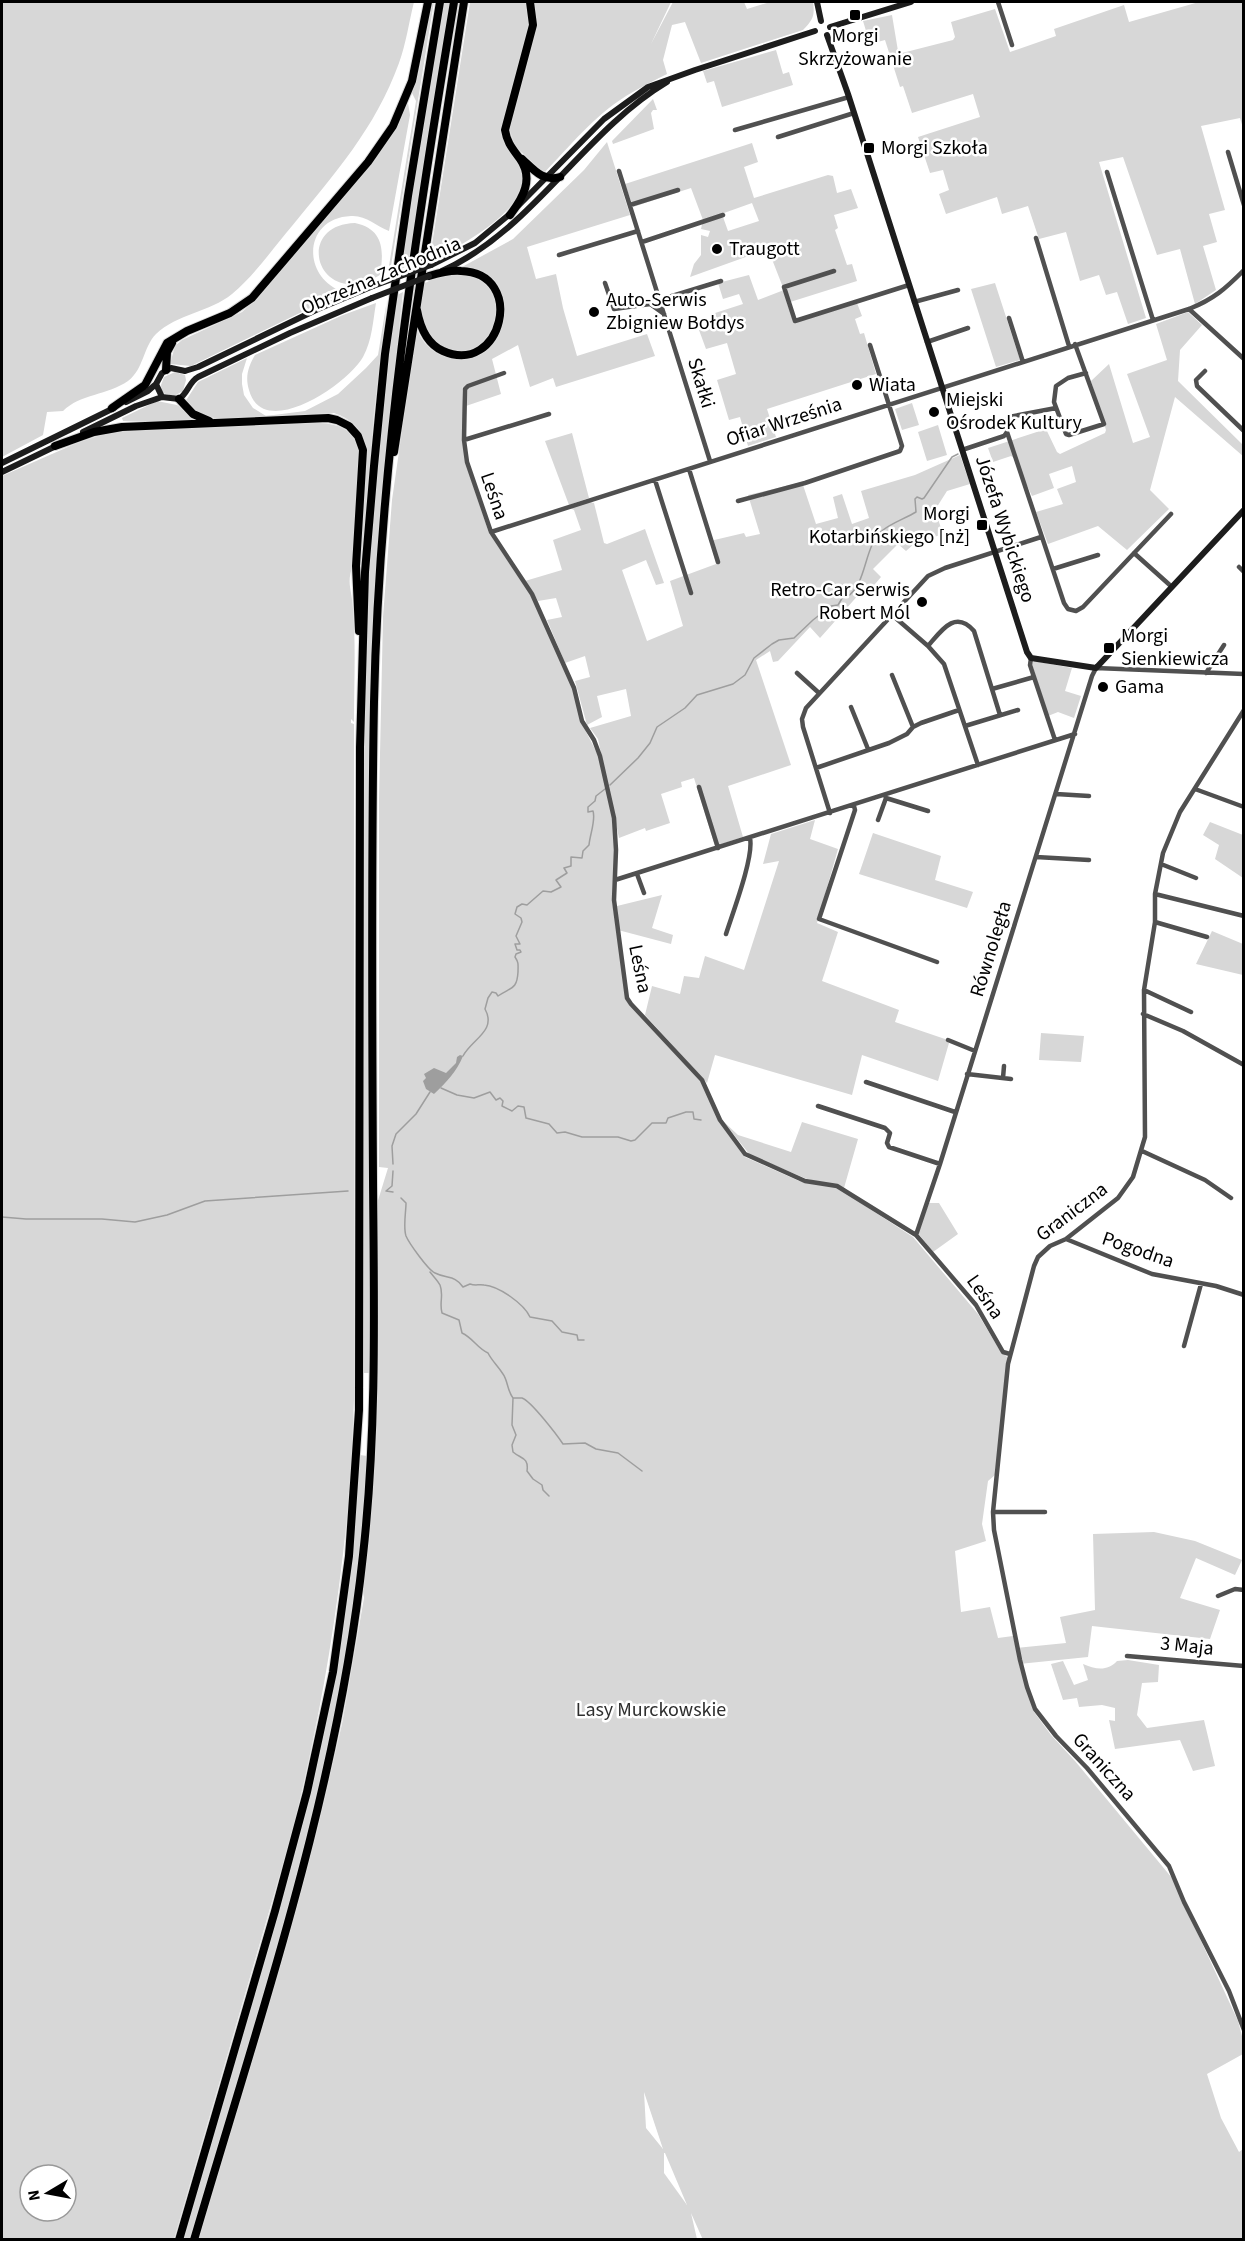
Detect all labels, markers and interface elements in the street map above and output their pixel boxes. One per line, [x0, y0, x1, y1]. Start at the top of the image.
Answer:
marker: Morgi Skrzyżowanie [848, 8, 862, 22]
place label: Morgi Skrzyżowanie [798, 22, 912, 73]
place label: Morgi Szkoła [881, 134, 988, 162]
marker: Morgi Szkoła [862, 141, 876, 155]
street label: Obrzeżna Zachodnia [297, 230, 465, 322]
place label: Traugott [729, 235, 800, 263]
marker: Traugott [710, 242, 724, 256]
place label: Auto-Serwis Zbigniew Bołdys [606, 286, 744, 337]
marker: Auto-Serwis Zbigniew Bołdys [587, 305, 601, 319]
street label: Skałki [680, 354, 722, 412]
place label: Wiata [869, 371, 916, 399]
marker: Wiata [850, 378, 864, 392]
place label: Miejski Ośrodek Kultury [946, 386, 1083, 437]
street label: Ofiar Września [723, 390, 845, 454]
marker: Miejski Ośrodek Kultury [927, 405, 941, 419]
street label: Józefa Wybickiego [968, 452, 1042, 606]
street label: Leśna [473, 468, 515, 524]
place label: Morgi Kotarbińskiego [nż] [809, 500, 970, 551]
marker: Morgi Kotarbińskiego [nż] [975, 518, 989, 532]
place label: Retro-Car Serwis Robert Mól [770, 576, 910, 627]
marker: Retro-Car Serwis Robert Mól [915, 595, 929, 609]
place label: Morgi Sienkiewicza [1121, 622, 1229, 673]
marker: Morgi Sienkiewicza [1102, 641, 1116, 655]
place label: Gama [1115, 673, 1164, 701]
marker: Gama [1096, 680, 1110, 694]
street label: Równoległa [963, 898, 1019, 1000]
street label: Leśna [621, 942, 659, 996]
street label: Graniczna [1030, 1176, 1114, 1248]
street label: Pogodna [1098, 1225, 1178, 1275]
street label: Leśna [960, 1269, 1010, 1325]
street label: 3 Maja [1159, 1629, 1215, 1663]
park label: Lasy Murckowskie [576, 1696, 726, 1724]
street label: Graniczna [1066, 1727, 1142, 1807]
north arrow [18, 2163, 78, 2223]
text: N [22, 2188, 46, 2203]

